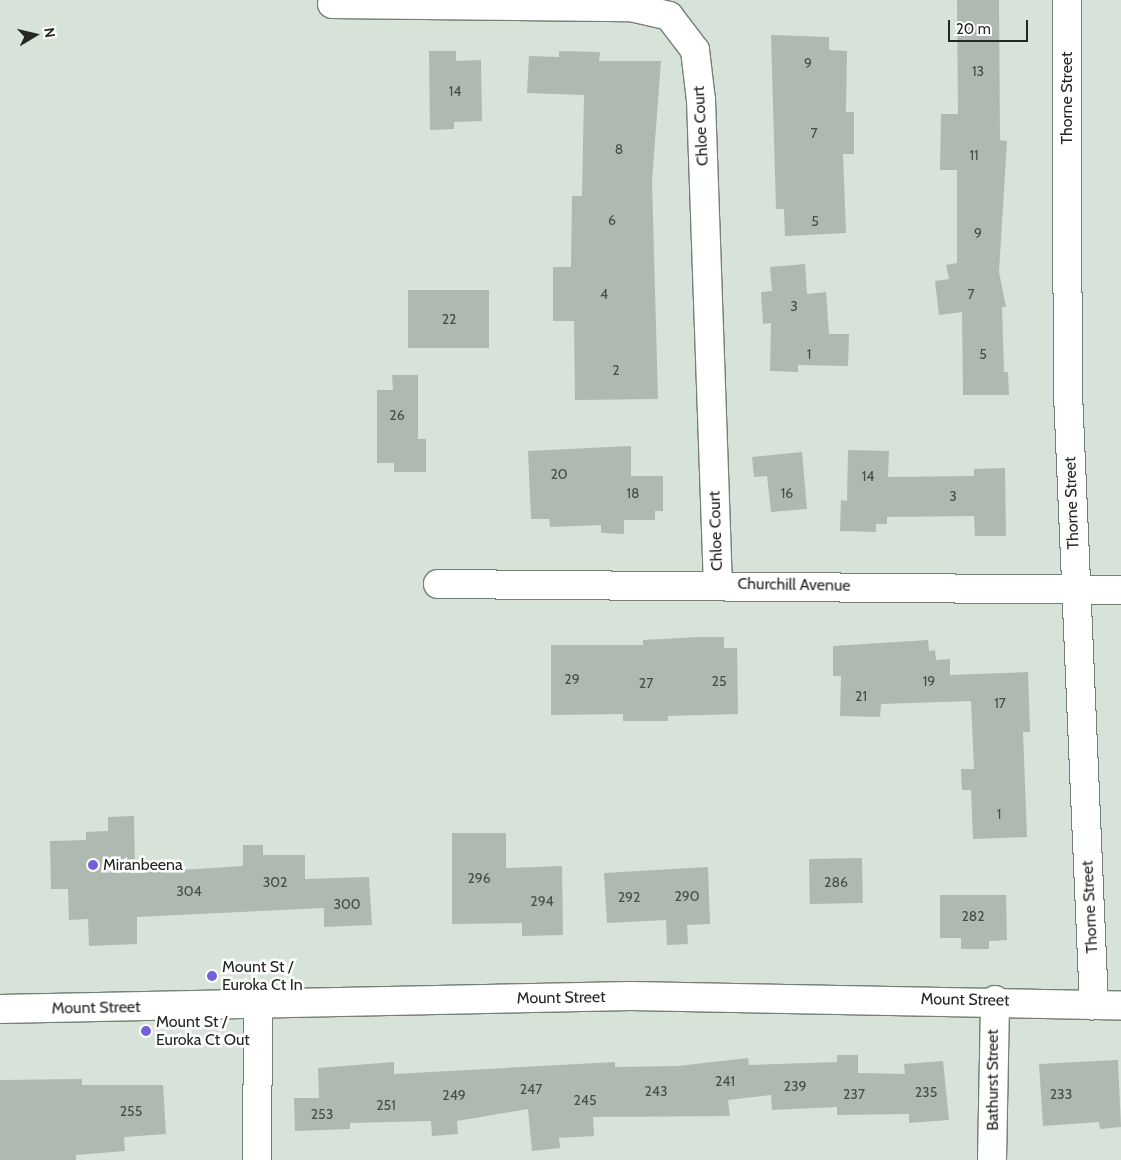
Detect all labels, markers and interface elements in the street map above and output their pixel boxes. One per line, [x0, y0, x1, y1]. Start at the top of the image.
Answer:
north arrow [10, 10, 60, 60]
scale bar [951, 10, 1031, 42]
text: 20 m [956, 20, 991, 38]
text: N [40, 26, 59, 39]
street label: Thorne Street [1057, 52, 1077, 144]
house number: 9 [804, 55, 812, 71]
house number: 13 [972, 63, 984, 79]
house number: 14 [449, 83, 461, 99]
street label: Chloe Court [689, 86, 713, 166]
house number: 7 [810, 125, 818, 141]
house number: 8 [615, 141, 623, 157]
house number: 11 [969, 147, 979, 163]
house number: 6 [608, 212, 616, 228]
house number: 5 [811, 213, 819, 229]
house number: 9 [974, 225, 982, 241]
house number: 4 [600, 286, 608, 302]
house number: 7 [967, 286, 975, 302]
house number: 3 [790, 298, 798, 314]
house number: 22 [442, 311, 456, 327]
house number: 1 [807, 346, 811, 362]
house number: 5 [979, 346, 987, 362]
house number: 2 [612, 362, 620, 378]
house number: 26 [389, 407, 405, 423]
street label: Thorne Street [1061, 456, 1083, 550]
house number: 20 [550, 466, 568, 482]
house number: 14 [862, 468, 874, 484]
house number: 18 [626, 485, 640, 501]
house number: 16 [781, 485, 793, 501]
house number: 3 [949, 488, 957, 504]
street label: Chloe Court [705, 491, 727, 571]
street label: Churchill Avenue [737, 574, 851, 596]
house number: 29 [564, 671, 580, 687]
house number: 25 [712, 673, 726, 689]
house number: 19 [923, 673, 935, 689]
house number: 27 [639, 675, 653, 691]
house number: 21 [855, 688, 867, 704]
house number: 17 [994, 695, 1006, 711]
house number: 1 [997, 806, 1001, 822]
place label: Miranbeena [103, 855, 183, 875]
marker: Miranbeena [87, 859, 99, 871]
street label: Thorne Street [1078, 860, 1102, 954]
house number: 296 [467, 870, 491, 886]
house number: 302 [263, 874, 287, 890]
house number: 286 [824, 874, 848, 890]
house number: 304 [176, 883, 202, 899]
house number: 290 [674, 888, 700, 904]
house number: 292 [618, 889, 640, 905]
house number: 294 [530, 893, 554, 909]
house number: 300 [333, 896, 361, 912]
house number: 282 [961, 908, 985, 924]
place label: Mount St / Euroka Ct In [222, 957, 303, 995]
marker: Mount St / Euroka Ct In [206, 970, 218, 982]
street label: Mount Street [516, 988, 606, 1008]
street label: Mount Street [920, 990, 1010, 1010]
street label: Mount Street [51, 998, 141, 1018]
place label: Mount St / Euroka Ct Out [156, 1012, 250, 1050]
marker: Mount St / Euroka Ct Out [140, 1025, 152, 1037]
street label: Bathurst Street [983, 1029, 1003, 1131]
house number: 241 [715, 1073, 735, 1089]
house number: 239 [784, 1078, 806, 1094]
house number: 247 [520, 1081, 542, 1097]
house number: 243 [644, 1083, 668, 1099]
house number: 235 [915, 1084, 937, 1100]
house number: 237 [843, 1086, 865, 1102]
house number: 233 [1050, 1086, 1072, 1102]
house number: 249 [442, 1087, 466, 1103]
house number: 245 [573, 1092, 597, 1108]
house number: 251 [376, 1097, 396, 1113]
house number: 255 [120, 1103, 142, 1119]
house number: 253 [311, 1106, 333, 1122]

